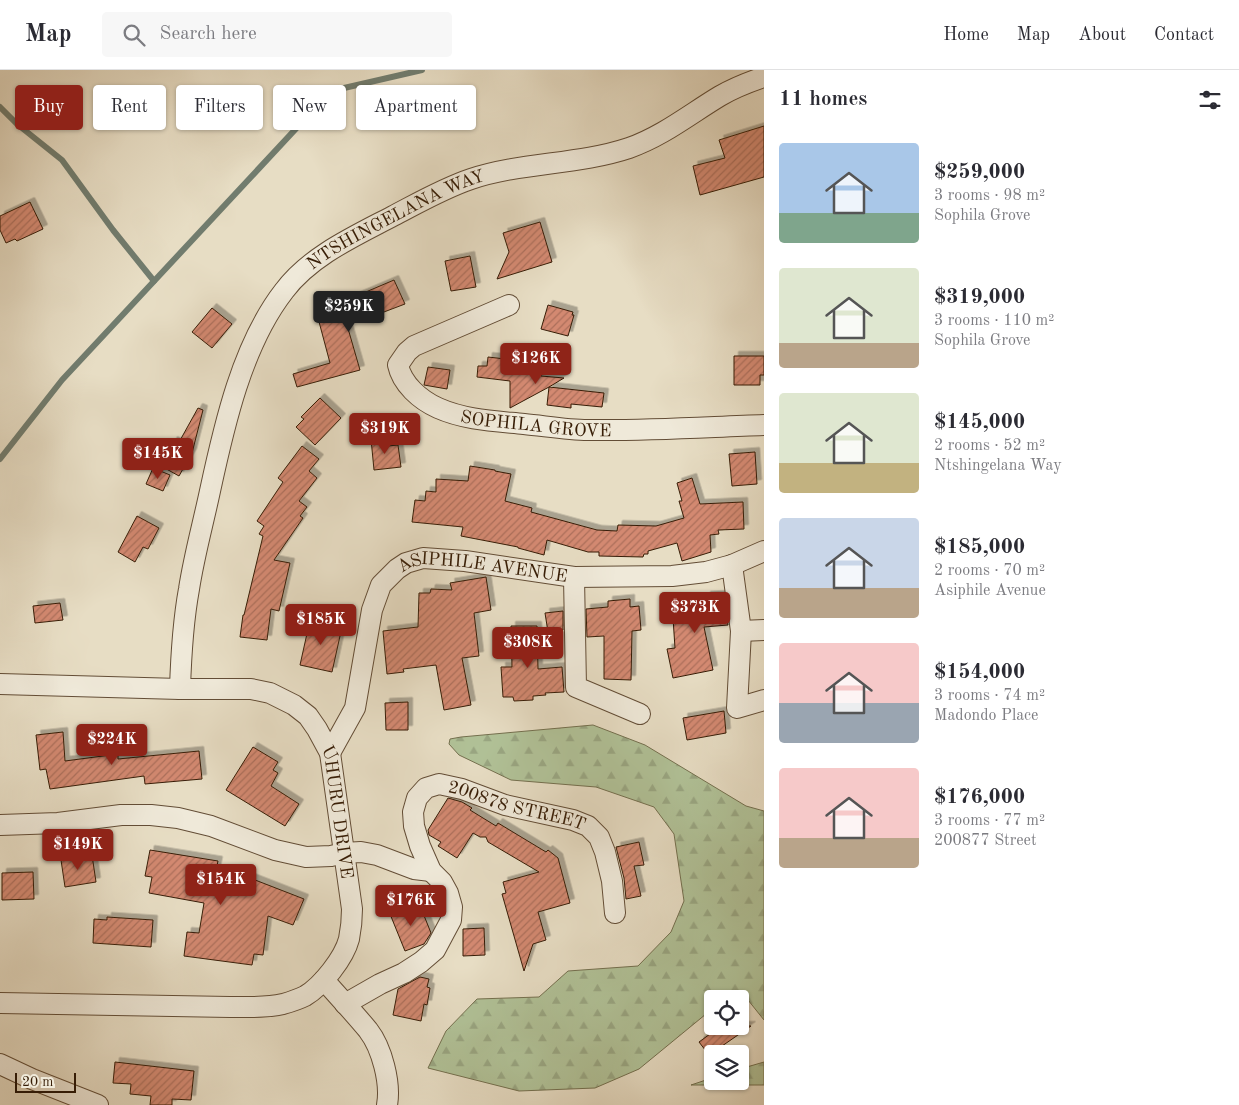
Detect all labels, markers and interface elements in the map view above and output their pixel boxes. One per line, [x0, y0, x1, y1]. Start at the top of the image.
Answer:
search box [102, 12, 452, 57]
icon: search [120, 21, 148, 49]
text: Map [25, 23, 72, 47]
text: Search here [160, 25, 257, 44]
text: Home [943, 26, 989, 44]
text: Map [1017, 26, 1050, 44]
text: About [1078, 26, 1126, 44]
text: Contact [1154, 26, 1214, 44]
chip: Buy [15, 85, 83, 130]
chip: Rent [93, 85, 166, 130]
chip: Filters [176, 85, 263, 130]
chip: New [273, 85, 346, 130]
chip: Apartment [356, 85, 476, 130]
icon: filters [1196, 86, 1224, 114]
text: 11 homes [779, 89, 867, 110]
text: $259,000 [934, 162, 1025, 183]
icon: home [819, 163, 879, 223]
street label: NTSHINGELANA WAY [304, 167, 487, 274]
text: 3 rooms · 98 m² [934, 188, 1045, 204]
text: Sophila Grove [934, 208, 1030, 224]
text: $319,000 [934, 287, 1025, 308]
icon: home [819, 288, 879, 348]
pin: $259K [314, 290, 384, 333]
text: $259K [324, 299, 374, 315]
text: 3 rooms · 110 m² [934, 313, 1054, 329]
text: Sophila Grove [934, 333, 1030, 349]
pin: $126K [501, 342, 571, 385]
text: $126K [511, 351, 561, 367]
street label: SOPHILA GROVE [459, 408, 611, 440]
pin: $319K [350, 412, 420, 455]
text: $145,000 [934, 412, 1025, 433]
icon: home [819, 413, 879, 473]
text: $319K [360, 421, 410, 437]
pin: $145K [123, 438, 193, 480]
text: 2 rooms · 52 m² [934, 438, 1045, 454]
text: $145K [133, 446, 183, 462]
text: Ntshingelana Way [934, 458, 1062, 474]
text: $185,000 [934, 537, 1025, 558]
icon: home [819, 538, 879, 598]
street label: ASIPHILE AVENUE [394, 550, 569, 586]
text: 2 rooms · 70 m² [934, 563, 1045, 579]
text: Asiphile Avenue [934, 583, 1046, 599]
pin: $373K [660, 592, 730, 634]
text: $373K [670, 600, 720, 616]
pin: $185K [286, 604, 356, 646]
text: $185K [296, 612, 346, 628]
pin: $308K [493, 626, 563, 669]
text: $308K [503, 635, 553, 651]
text: $154,000 [934, 662, 1025, 683]
icon: home [819, 663, 879, 723]
text: 3 rooms · 74 m² [934, 688, 1045, 704]
text: Madondo Place [934, 708, 1038, 724]
pin: $224K [77, 724, 147, 766]
text: $224K [87, 732, 137, 748]
street label: UHURU DRIVE [318, 743, 356, 880]
street label: 200878 STREET [447, 778, 588, 834]
text: $176,000 [934, 787, 1025, 808]
icon: home [819, 788, 879, 848]
text: 3 rooms · 77 m² [934, 813, 1045, 829]
pin: $149K [43, 828, 113, 871]
text: 200877 Street [934, 833, 1037, 849]
text: $149K [53, 837, 103, 853]
pin: $154K [186, 864, 256, 906]
text: $154K [196, 872, 246, 888]
pin: $176K [376, 884, 446, 927]
text: $176K [386, 893, 436, 909]
map controls [704, 990, 749, 1090]
button: locate [704, 990, 749, 1035]
button: layers [704, 1045, 749, 1090]
scale bar [15, 1070, 76, 1093]
text: 20 m [22, 1075, 53, 1089]

